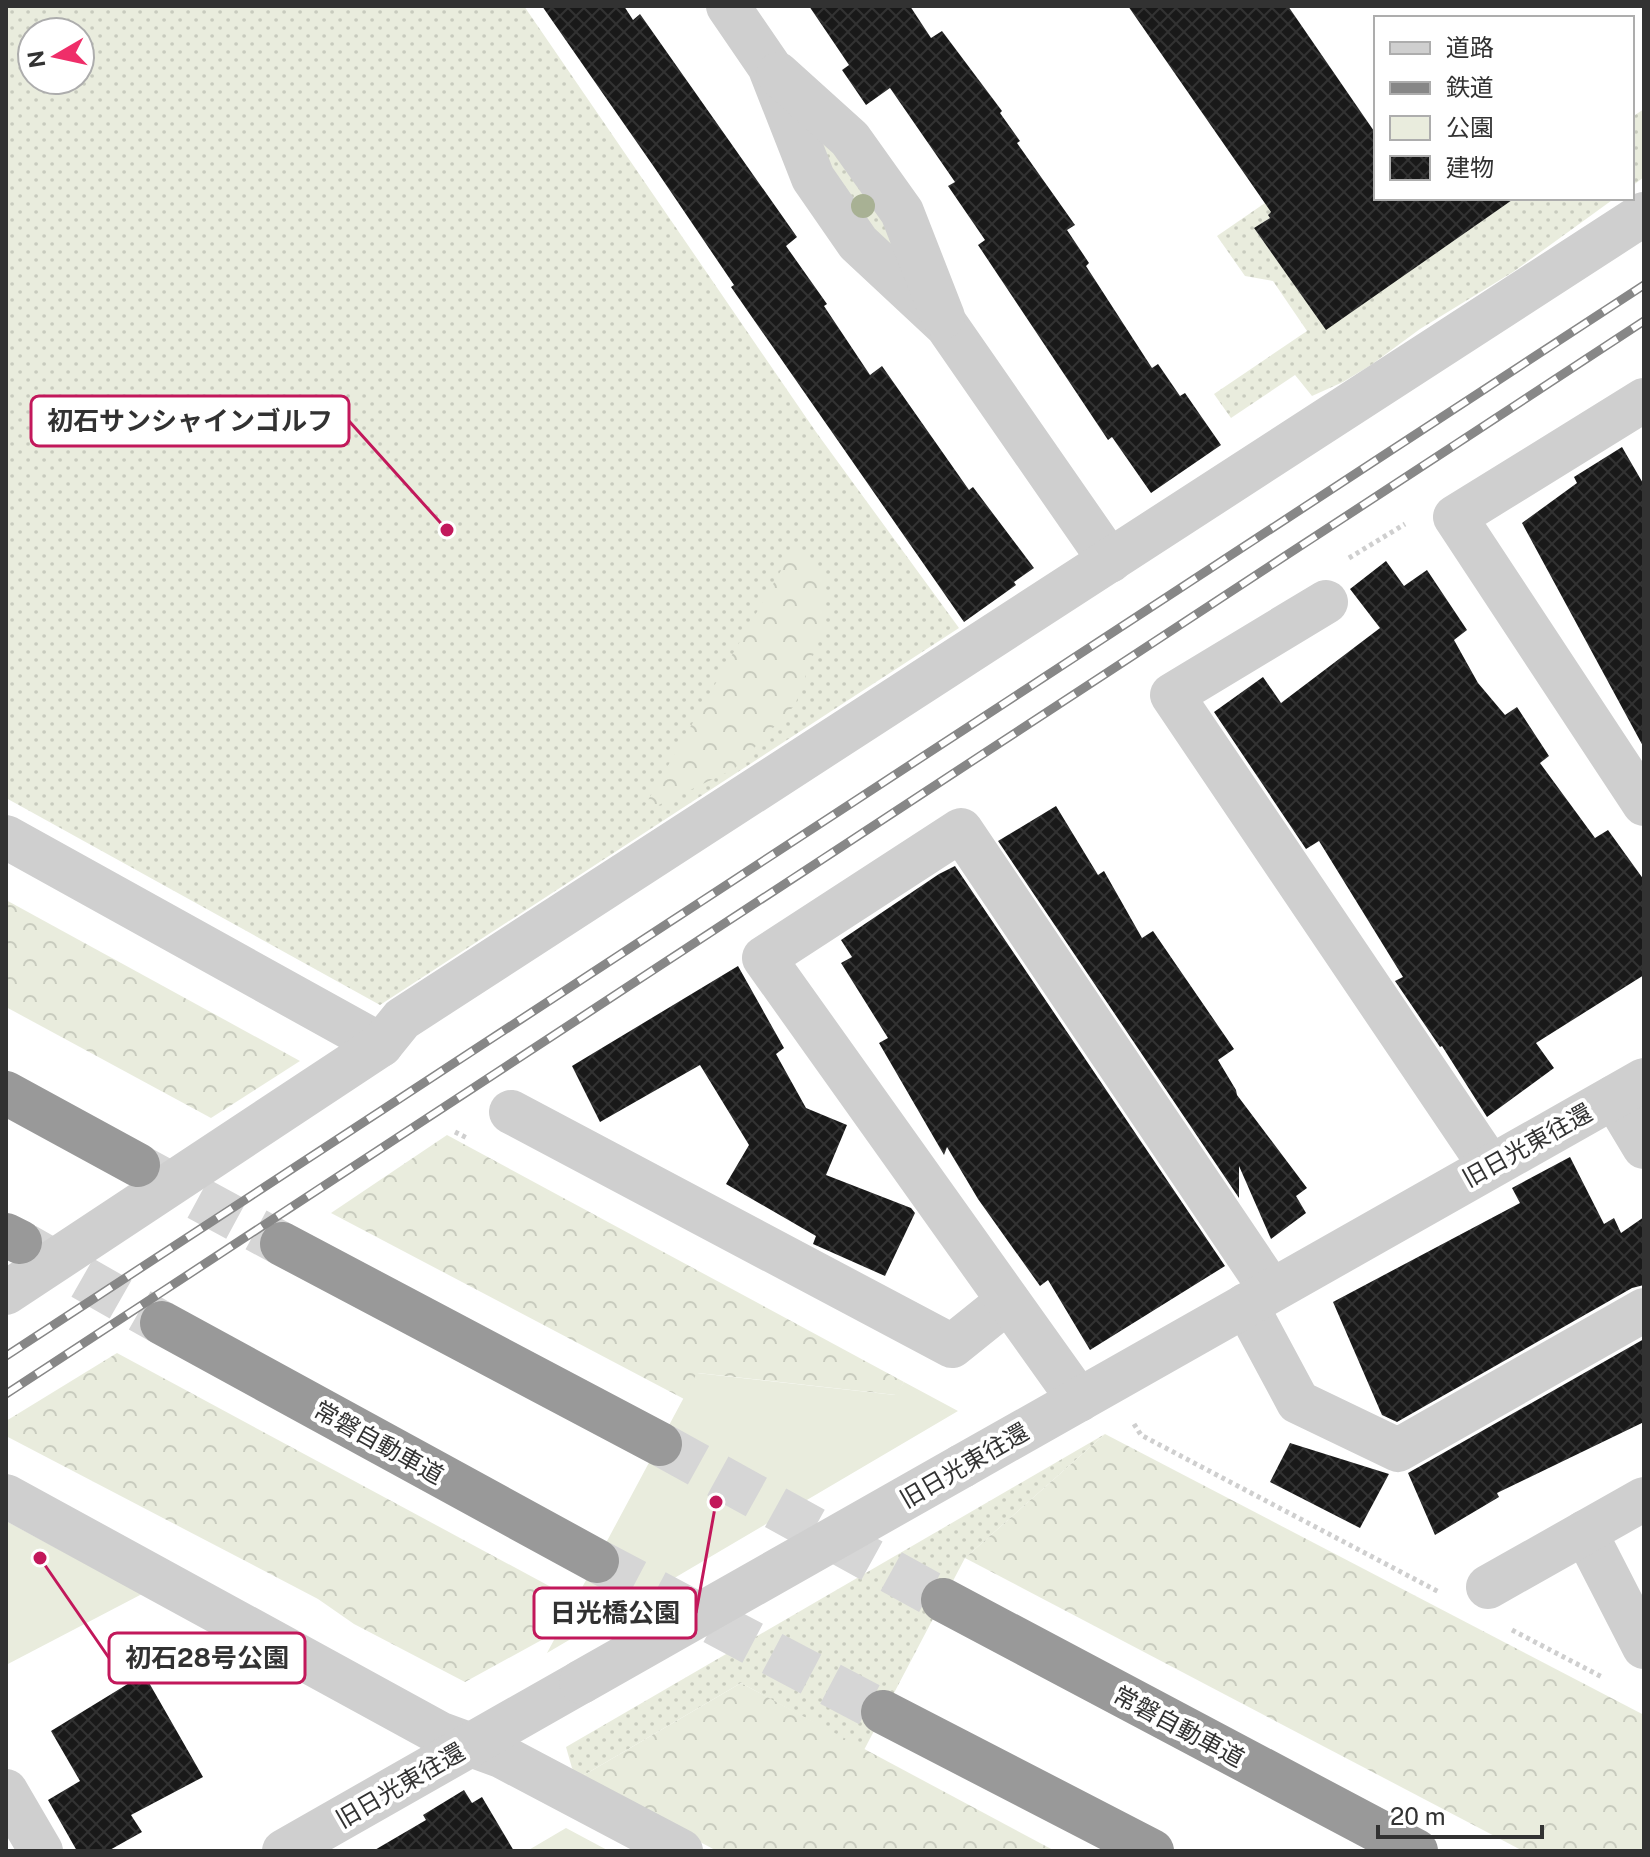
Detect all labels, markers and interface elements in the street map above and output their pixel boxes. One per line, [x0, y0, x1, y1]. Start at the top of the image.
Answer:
north arrow [16, 16, 96, 96]
legend [1374, 16, 1634, 200]
text: 道路 [1446, 33, 1494, 61]
text: N [22, 49, 50, 70]
text: 鉄道 [1446, 73, 1494, 101]
text: 公園 [1446, 113, 1494, 141]
text: 建物 [1446, 153, 1494, 181]
callout: 初石サンシャインゴルフ [31, 396, 349, 446]
text: 初石サンシャインゴルフ [47, 405, 333, 436]
street label: 旧日光東往還 [1457, 1098, 1597, 1192]
street label: 常磐自動車道 [309, 1395, 449, 1489]
street label: 旧日光東往還 [895, 1417, 1033, 1513]
callout: 日光橋公園 [534, 1588, 696, 1638]
text: 日光橋公園 [550, 1597, 680, 1628]
callout: 初石28号公園 [109, 1633, 305, 1683]
text: 初石28号公園 [125, 1642, 289, 1673]
street label: 常磐自動車道 [1109, 1680, 1249, 1772]
street label: 旧日光東往還 [331, 1737, 469, 1833]
scale bar [1378, 1789, 1542, 1839]
text: 20 m [1390, 1802, 1446, 1830]

